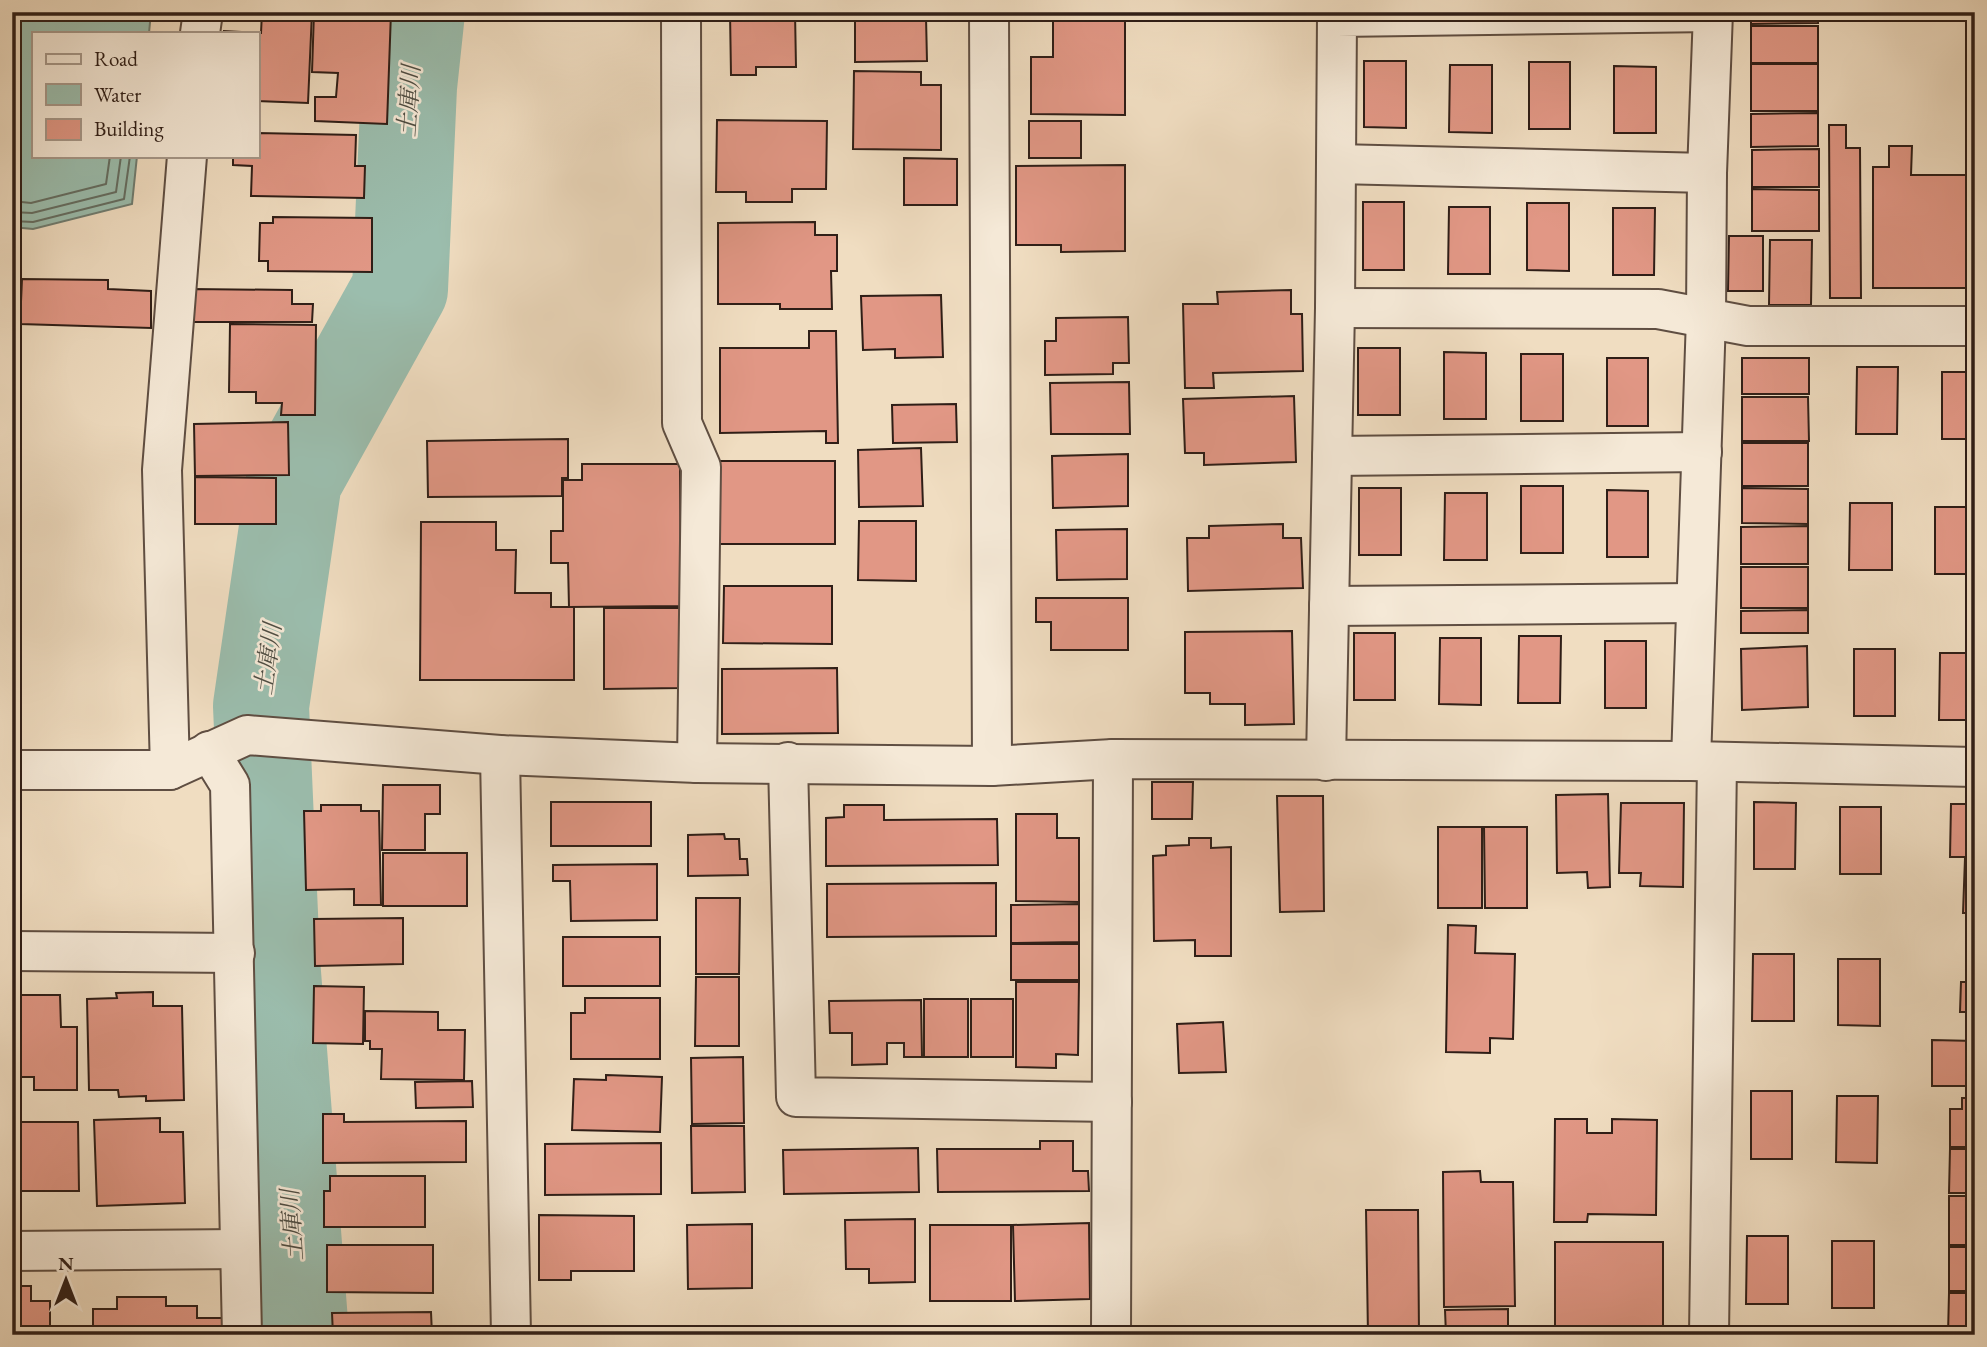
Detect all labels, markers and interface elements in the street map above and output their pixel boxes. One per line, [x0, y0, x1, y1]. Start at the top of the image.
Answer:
legend [32, 32, 259, 158]
text: Road [94, 45, 138, 72]
water label: 土庫川 [391, 61, 427, 138]
text: Water [94, 81, 141, 108]
text: Building [94, 115, 164, 142]
water label: 土庫川 [247, 618, 288, 697]
water label: 土庫川 [273, 1185, 309, 1262]
north arrow [32, 1246, 102, 1316]
text: N [58, 1251, 74, 1276]

